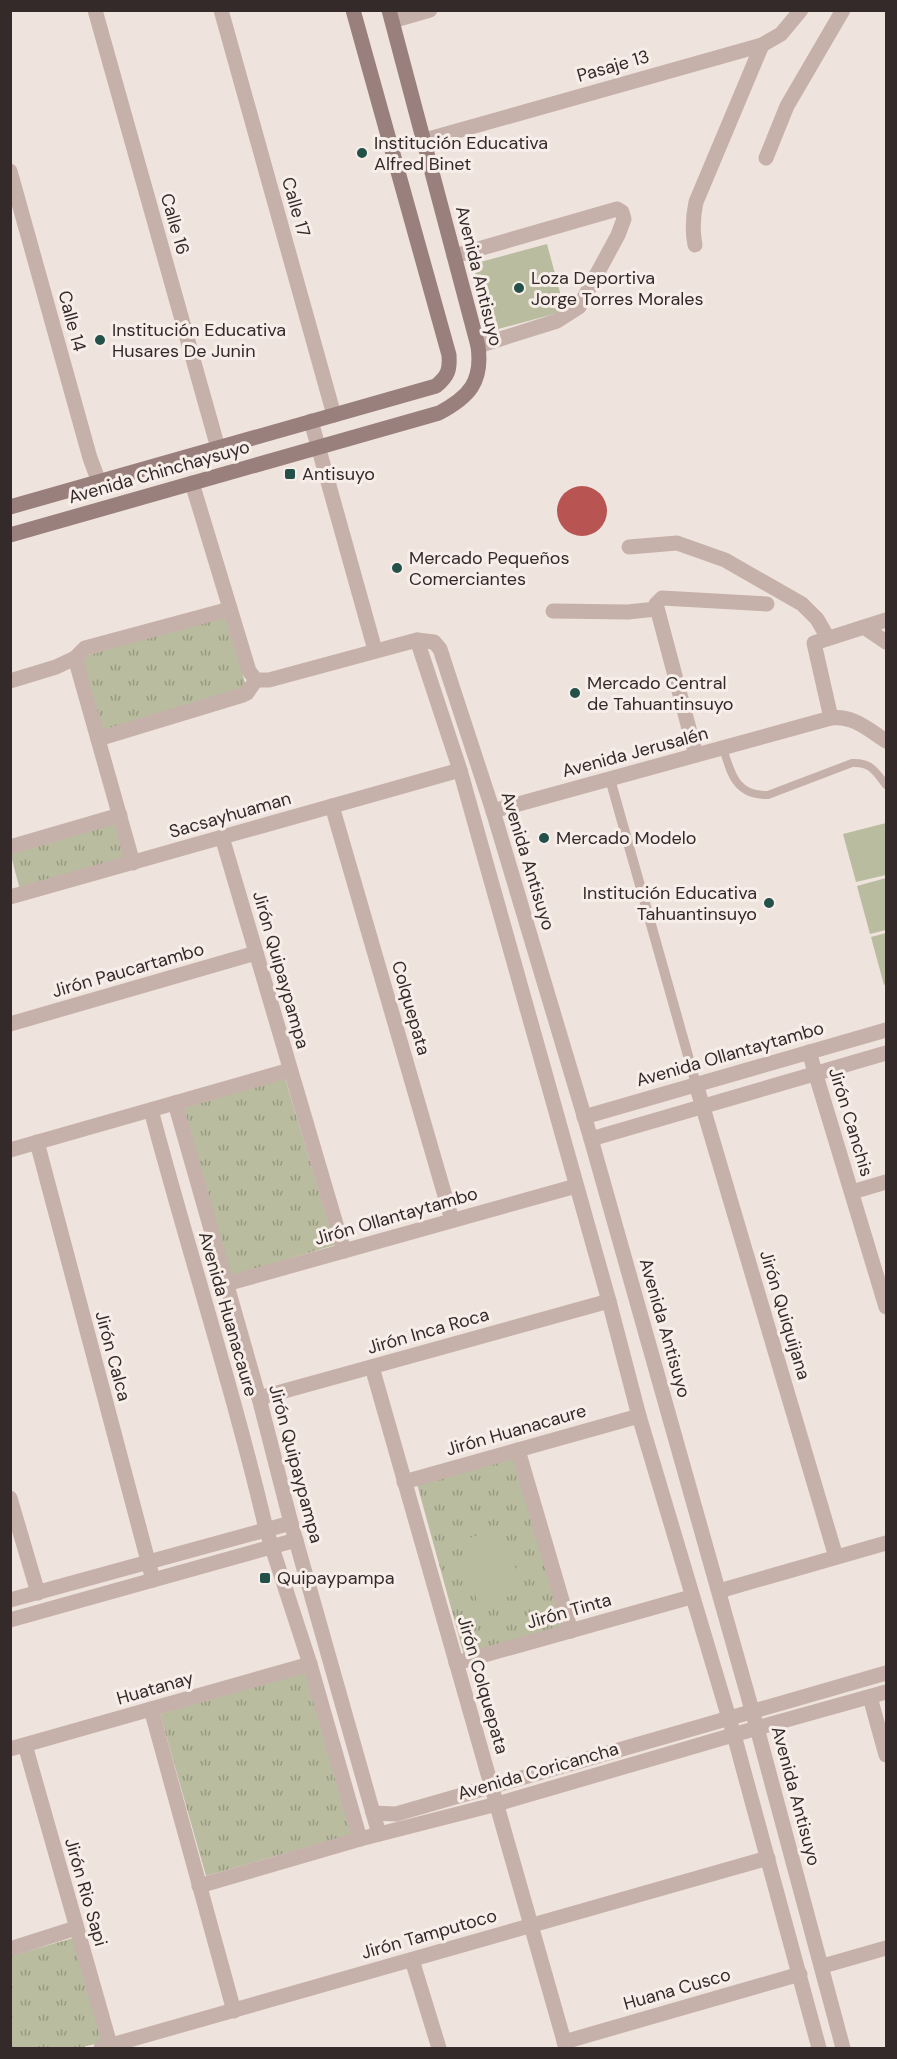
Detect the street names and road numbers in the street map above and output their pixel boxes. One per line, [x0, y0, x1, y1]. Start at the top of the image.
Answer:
street label: Pasaje 13 [574, 44, 652, 88]
street label: Calle 17 [276, 174, 316, 240]
street label: Calle 16 [155, 191, 195, 257]
street label: Avenida Antisuyo [450, 203, 508, 349]
street label: Calle 14 [52, 288, 92, 354]
street label: Avenida Chinchaysuyo [66, 435, 252, 509]
street label: Avenida Jerusalén [559, 721, 711, 783]
street label: Sacsayhuaman [166, 786, 294, 844]
street label: Avenida Antisuyo [496, 789, 560, 933]
street label: Jirón Quipaypampa [247, 888, 315, 1052]
street label: Jirón Paucartambo [49, 937, 207, 1003]
street label: Colquepata [386, 958, 436, 1058]
street label: Avenida Ollantaytambo [633, 1016, 827, 1092]
street label: Jirón Canchis [823, 1065, 879, 1179]
street label: Jirón Ollantaytambo [311, 1181, 481, 1251]
street label: Avenida Huanacaure [193, 1229, 263, 1399]
street label: Jirón Quiquijana [754, 1247, 816, 1383]
street label: Avenida Antisuyo [634, 1256, 696, 1400]
street label: Jirón Inca Roca [364, 1302, 492, 1360]
street label: Jirón Calca [89, 1308, 137, 1404]
street label: Jirón Quipaypampa [263, 1382, 329, 1546]
street label: Jirón Huanacaure [443, 1398, 589, 1462]
street label: Jirón Tinta [524, 1587, 614, 1635]
street label: Jirón Colquepata [452, 1613, 514, 1757]
street label: Huatanay [114, 1666, 196, 1710]
street label: Avenida Antisuyo [766, 1724, 826, 1868]
street label: Avenida Coricancha [455, 1737, 621, 1805]
street label: Jirón Rio Sapi [59, 1835, 113, 1949]
street label: Jirón Tamputoco [358, 1903, 500, 1965]
street label: Huana Cusco [621, 1962, 733, 2016]

